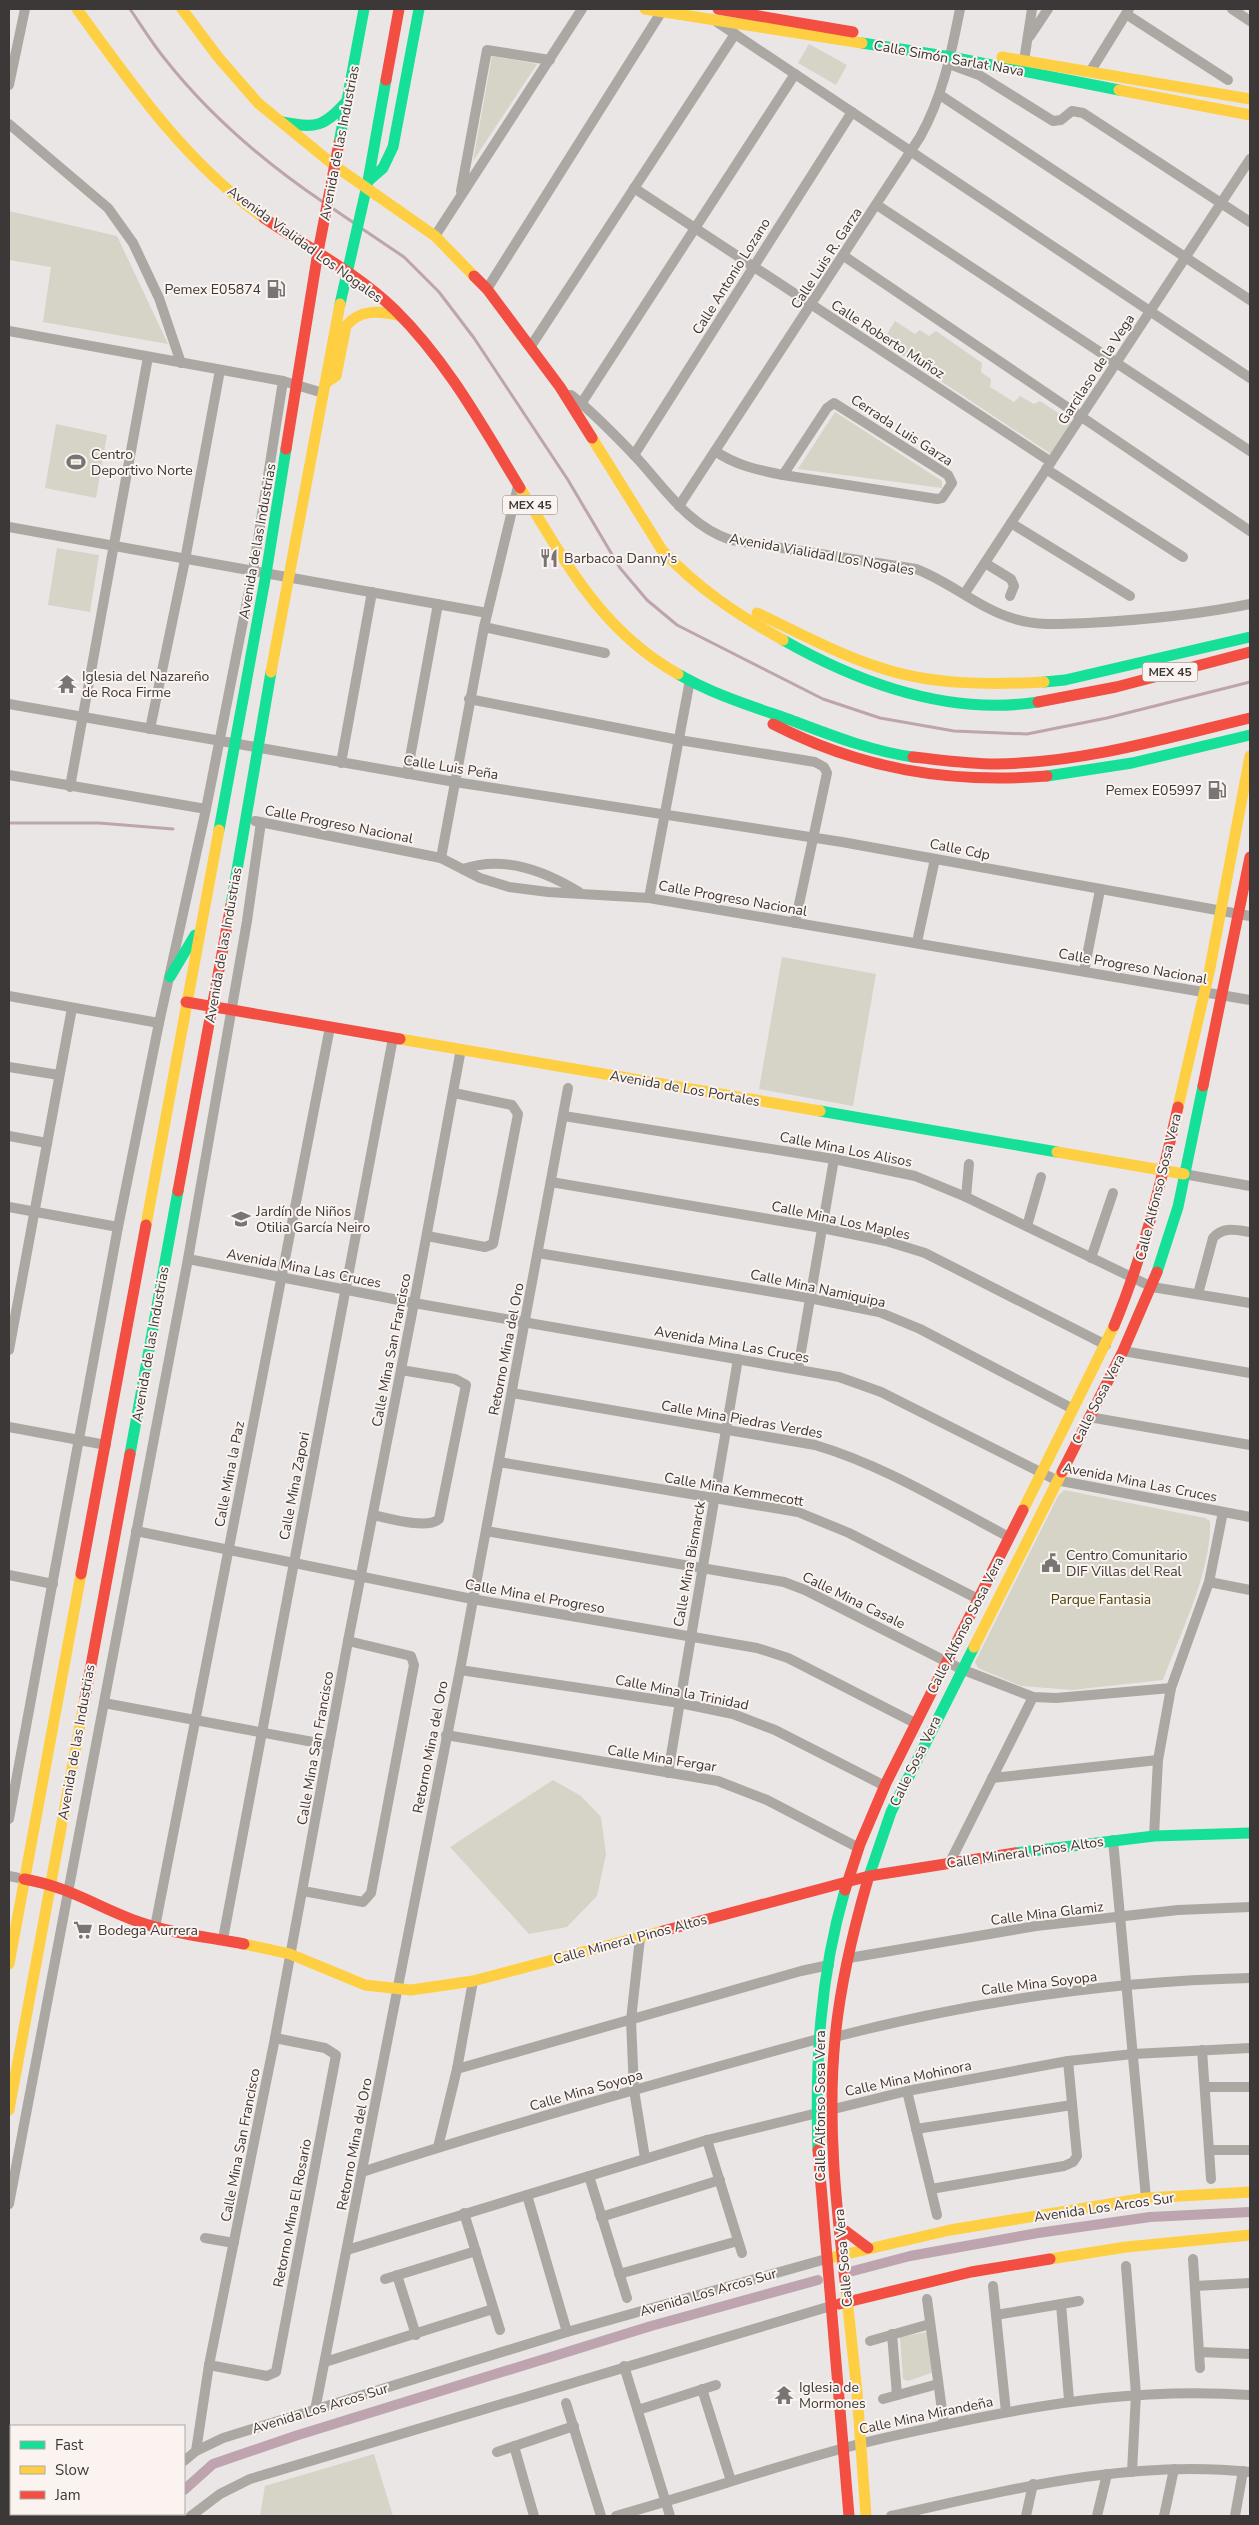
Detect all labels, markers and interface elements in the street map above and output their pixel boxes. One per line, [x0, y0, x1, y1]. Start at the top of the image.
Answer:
street label: Calle Simón Sarlat Nava [872, 36, 1026, 81]
street label: Avenida de las Industrias [315, 64, 364, 222]
street label: Avenida Vialidad Los Nogales [223, 182, 386, 307]
street label: Calle Luis R. Garza [786, 204, 866, 313]
street label: Calle Antonio Lozano [688, 214, 775, 338]
fuel station icon: Pemex E05874 [265, 278, 287, 300]
place label: Pemex E05874 [165, 280, 261, 299]
street label: Calle Roberto Muñoz [827, 295, 949, 384]
street label: Garcilaso de la Vega [1054, 310, 1139, 428]
street label: Cerrada Luis Garza [847, 390, 957, 471]
place label: Centro Deportivo Norte [91, 445, 193, 480]
sports icon: Centro Deportivo Norte [65, 451, 87, 473]
street label: Avenida de las Industrias [234, 462, 281, 620]
road number: MEX 45 [502, 496, 558, 514]
street label: Avenida Vialidad Los Nogales [728, 529, 916, 580]
restaurant icon: Barbacoa Danny's [538, 547, 560, 569]
place label: Barbacoa Danny's [564, 549, 678, 568]
road number: MEX 45 [1142, 662, 1198, 682]
place label: Iglesia del Nazareño de Roca Firme [82, 667, 210, 702]
temple icon: Iglesia del Nazareño de Roca Firme [56, 673, 78, 695]
street label: Calle Luis Peña [402, 751, 500, 784]
fuel station icon: Pemex E05997 [1206, 779, 1228, 801]
place label: Pemex E05997 [1106, 781, 1202, 800]
street label: Calle Progreso Nacional [263, 801, 416, 848]
street label: Calle Cdp [928, 834, 992, 865]
street label: Avenida de las Industrias [200, 866, 247, 1024]
street label: Calle Progreso Nacional [657, 876, 810, 921]
street label: Calle Progreso Nacional [1057, 944, 1210, 989]
street label: Avenida de Los Portales [608, 1066, 762, 1111]
street label: Calle Alfonso Sosa Vera [1131, 1111, 1186, 1263]
street label: Calle Mina Los Alisos [778, 1127, 914, 1172]
street label: Calle Mina Los Maples [770, 1196, 912, 1245]
place label: Jardín de Niños Otilia García Neiro [255, 1202, 371, 1237]
school or university icon: Jardín de Niños Otilia García Neiro [230, 1208, 252, 1230]
street label: Avenida Mina Las Cruces [225, 1244, 383, 1293]
street label: Avenida de las Industrias [127, 1265, 174, 1423]
street label: Calle Mina Namiquipa [748, 1265, 887, 1312]
street label: Calle Mina San Francisco [367, 1271, 416, 1429]
street label: Retorno Mina del Oro [484, 1281, 529, 1417]
street label: Avenida Mina Las Cruces [653, 1321, 811, 1368]
street label: Calle Sosa Vera [1068, 1351, 1129, 1447]
street label: Calle Mina Piedras Verdes [660, 1396, 825, 1443]
street label: Calle Mina la Paz [210, 1419, 249, 1529]
street label: Calle Mina Zapori [275, 1430, 314, 1542]
street label: Avenida Mina Las Cruces [1061, 1458, 1219, 1507]
street label: Calle Mina Kemmecott [663, 1468, 805, 1511]
street label: Calle Mina Bismarck [669, 1499, 710, 1628]
place label: Centro Comunitario DIF Villas del Real [1066, 1546, 1188, 1581]
public building icon: Centro Comunitario DIF Villas del Real [1040, 1552, 1062, 1574]
street label: Calle Alfonso Sosa Vera [923, 1554, 1008, 1697]
street label: Calle Mina Casale [799, 1567, 908, 1634]
street label: Calle Mina el Progreso [463, 1575, 607, 1618]
park label: Parque Fantasia [1051, 1590, 1151, 1609]
street label: Avenida de las Industrias [53, 1663, 100, 1821]
street label: Calle Mina San Francisco [293, 1669, 338, 1827]
street label: Calle Mina la Trinidad [613, 1670, 750, 1715]
street label: Retorno Mina del Oro [408, 1679, 453, 1815]
street label: Calle Sosa Vera [885, 1713, 946, 1810]
street label: Calle Mina Fergar [606, 1740, 718, 1777]
street label: Calle Mineral Pinos Altos [945, 1832, 1105, 1873]
street label: Calle Mina Glamiz [990, 1897, 1105, 1930]
street label: Calle Mineral Pinos Altos [551, 1910, 709, 1969]
supermarket icon: Bodega Aurrera [72, 1919, 94, 1941]
place label: Bodega Aurrera [98, 1921, 198, 1940]
street label: Calle Mina Soyopa [980, 1967, 1098, 2000]
street label: Calle Alfonso Sosa Vera [811, 2030, 830, 2182]
street label: Calle Mina Mohinora [843, 2056, 973, 2101]
street label: Calle Mina Soyopa [527, 2065, 645, 2116]
street label: Calle Mina San Francisco [216, 2066, 265, 2224]
street label: Retorno Mina del Oro [332, 2076, 377, 2212]
street label: Retorno Mina El Rosario [269, 2137, 316, 2289]
street label: Avenida Los Arcos Sur [1033, 2188, 1175, 2227]
street label: Calle Sosa Vera [830, 2208, 857, 2308]
street label: Avenida Los Arcos Sur [638, 2264, 779, 2321]
place label: Iglesia de Mormones [799, 2378, 866, 2413]
street label: Avenida Los Arcos Sur [250, 2379, 391, 2438]
temple icon: Iglesia de Mormones [773, 2384, 795, 2406]
street label: Calle Mina Mirandeña [857, 2392, 995, 2439]
legend [10, 2425, 185, 2515]
text: Fast [55, 2435, 84, 2455]
text: Slow [55, 2460, 90, 2480]
text: Jam [54, 2485, 81, 2505]

